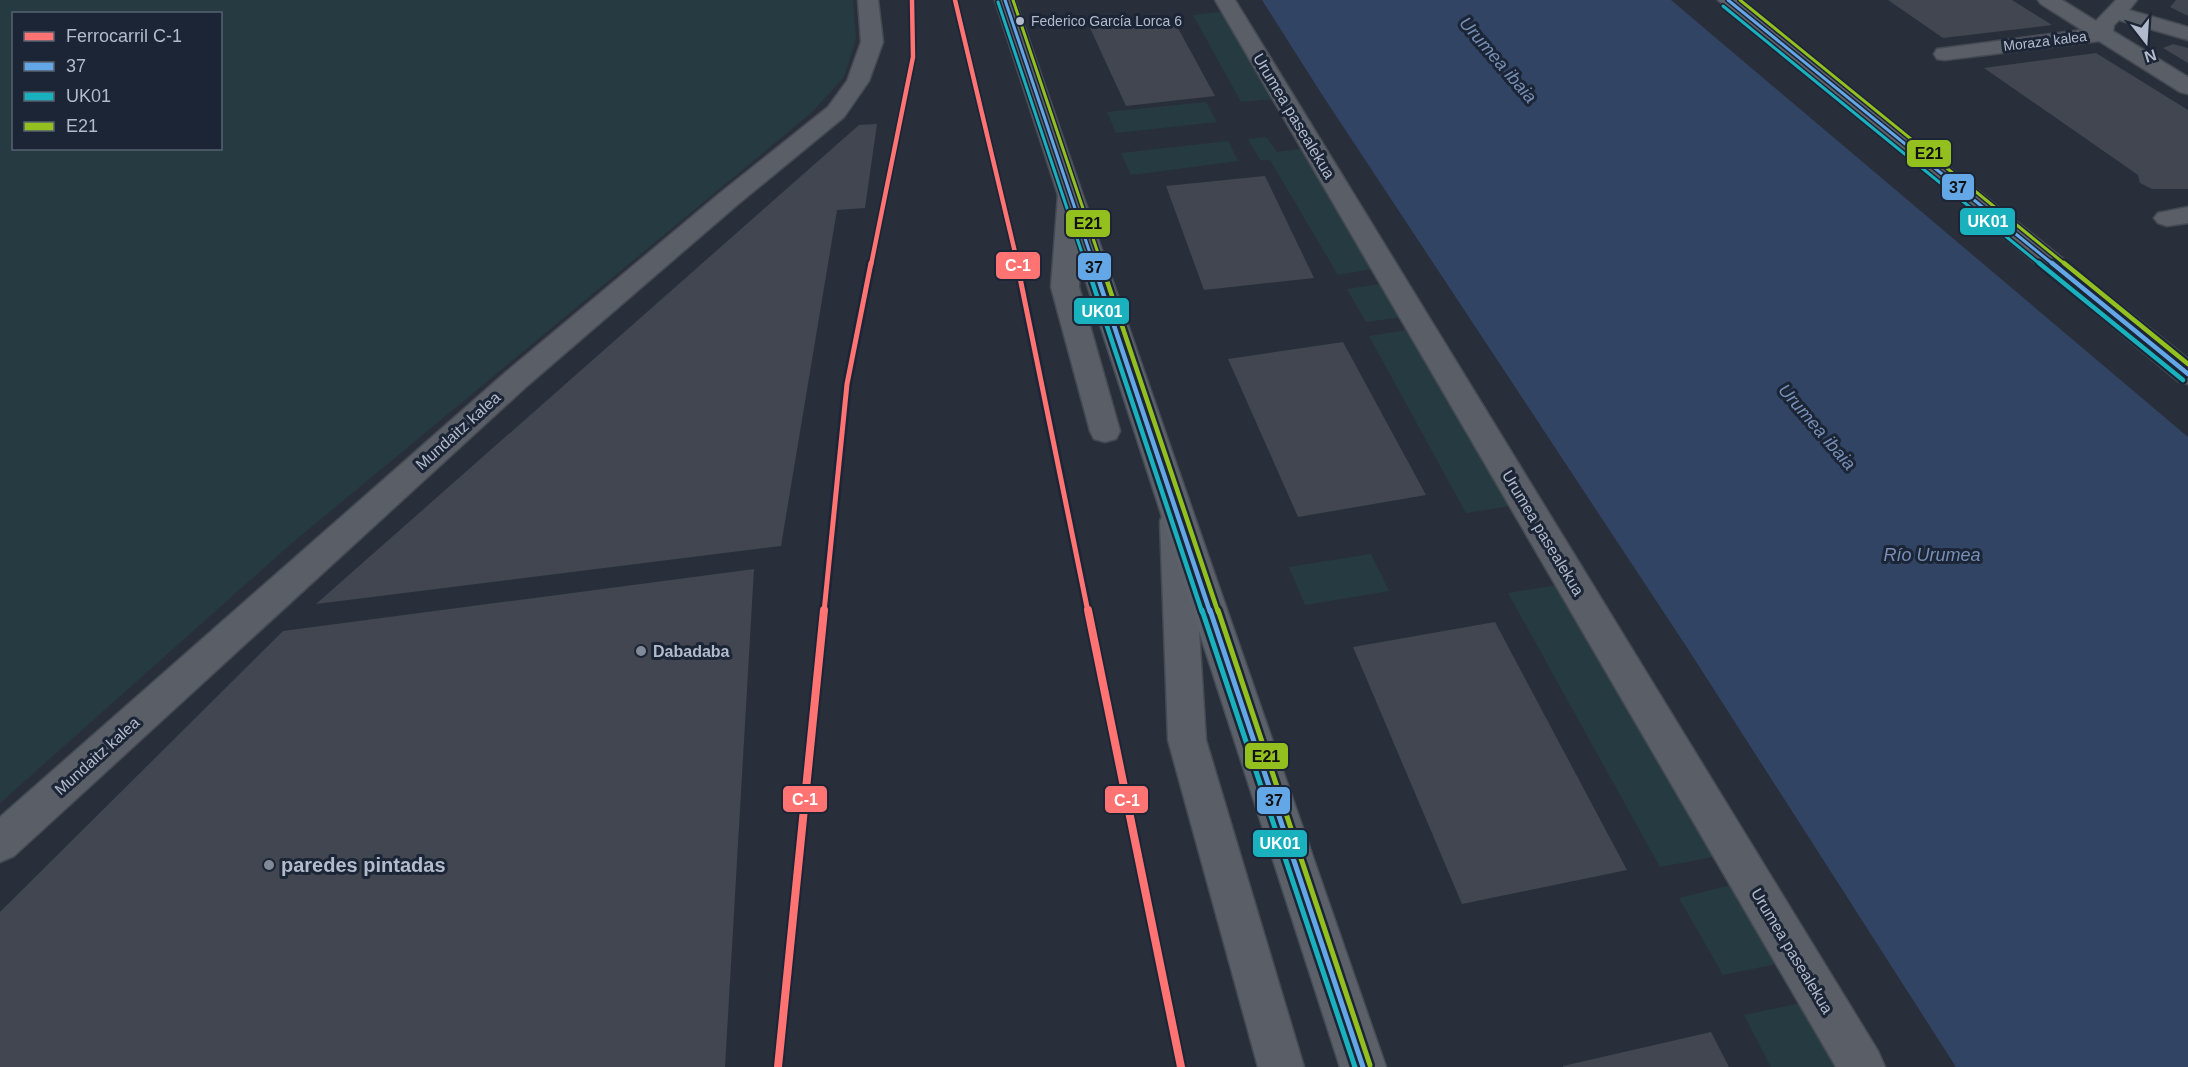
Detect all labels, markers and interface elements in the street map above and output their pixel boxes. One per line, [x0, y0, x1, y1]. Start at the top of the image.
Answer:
legend [12, 12, 222, 150]
north arrow [2116, 12, 2176, 72]
place label: Federico García Lorca 6 [1031, 13, 1182, 29]
water label: Urumea ibaia [1455, 13, 1541, 107]
marker: Federico García Lorca 6 [1014, 15, 1026, 27]
text: Ferrocarril C-1 [66, 26, 182, 46]
street label: Moraza kalea [2002, 28, 2088, 54]
text: N [2142, 46, 2158, 66]
street label: Urumea pasealekua [1250, 50, 1338, 182]
text: 37 [66, 56, 86, 76]
text: UK01 [66, 86, 111, 106]
text: E21 [66, 116, 98, 136]
line badge: E21 [1906, 139, 1952, 168]
text: E21 [1915, 145, 1943, 162]
line badge: 37 [1941, 173, 1975, 201]
text: 37 [1949, 179, 1967, 196]
line badge: UK01 [1959, 207, 2016, 236]
line badge: E21 [1065, 209, 1111, 238]
text: UK01 [1968, 213, 2009, 230]
text: E21 [1074, 215, 1102, 232]
line badge: C-1 [995, 251, 1041, 280]
line badge: 37 [1077, 252, 1112, 281]
text: C-1 [1005, 257, 1031, 274]
text: 37 [1085, 259, 1103, 276]
line badge: UK01 [1073, 297, 1130, 325]
text: UK01 [1082, 303, 1123, 320]
water label: Urumea ibaia [1774, 380, 1860, 474]
street label: Mundaitz kalea [412, 389, 504, 473]
street label: Urumea pasealekua [1499, 467, 1587, 599]
water label: Río Urumea [1883, 545, 1981, 565]
place label: Dabadaba [653, 643, 730, 660]
marker: Dabadaba [634, 644, 648, 658]
street label: Mundaitz kalea [51, 714, 143, 798]
line badge: E21 [1244, 742, 1289, 770]
text: E21 [1252, 748, 1280, 765]
line badge: C-1 [782, 785, 828, 813]
line badge: C-1 [1104, 785, 1149, 814]
line badge: 37 [1256, 786, 1291, 815]
text: C-1 [792, 791, 818, 808]
text: C-1 [1114, 792, 1140, 809]
text: 37 [1265, 792, 1283, 809]
line badge: UK01 [1252, 829, 1308, 858]
text: UK01 [1260, 835, 1301, 852]
place label: paredes pintadas [281, 854, 446, 876]
marker: paredes pintadas [262, 858, 276, 872]
street label: Urumea pasealekua [1748, 885, 1836, 1017]

